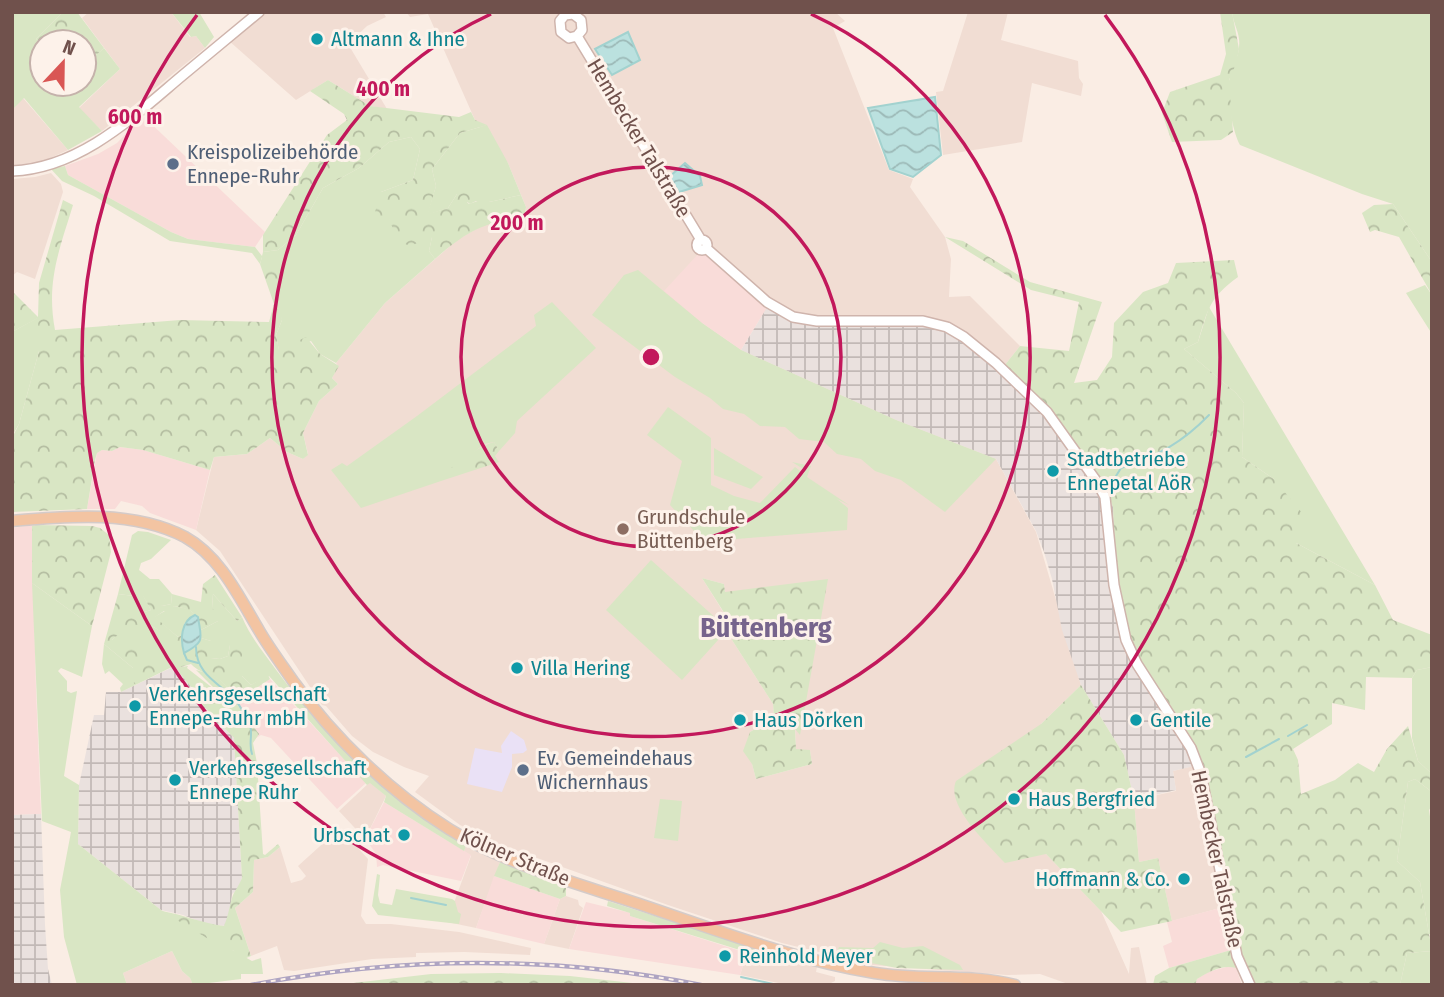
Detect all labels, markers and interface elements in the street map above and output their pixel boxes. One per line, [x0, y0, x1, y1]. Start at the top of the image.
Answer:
place label: Altmann & Ihne [331, 26, 465, 52]
north arrow [28, 28, 98, 98]
marker: Altmann & Ihne [309, 31, 325, 47]
text: N [60, 35, 79, 60]
street label: Hembecker Talstraße [581, 54, 697, 222]
text: 400 m [356, 76, 410, 102]
text: 600 m [108, 104, 162, 130]
place label: Kreispolizeibehörde Ennepe-Ruhr [187, 139, 358, 189]
marker: Kreispolizeibehörde Ennepe-Ruhr [165, 156, 181, 172]
text: 200 m [489, 210, 544, 236]
centre of rings [639, 345, 663, 369]
place label: Stadtbetriebe Ennepetal AöR [1067, 446, 1192, 496]
marker: Stadtbetriebe Ennepetal AöR [1045, 463, 1061, 479]
place label: Grundschule Büttenberg [637, 504, 746, 554]
marker: Grundschule Büttenberg [615, 521, 631, 537]
district label: Büttenberg [700, 611, 832, 644]
place label: Villa Hering [531, 655, 630, 681]
marker: Villa Hering [509, 660, 525, 676]
place label: Verkehrsgesellschaft Ennepe-Ruhr mbH [149, 681, 327, 731]
marker: Verkehrsgesellschaft Ennepe-Ruhr mbH [127, 698, 143, 714]
place label: Haus Dörken [754, 707, 864, 733]
place label: Gentile [1150, 707, 1211, 733]
marker: Haus Dörken [732, 712, 748, 728]
marker: Gentile [1128, 712, 1144, 728]
place label: Ev. Gemeindehaus Wichernhaus [537, 745, 693, 795]
place label: Verkehrsgesellschaft Ennepe Ruhr [189, 755, 367, 805]
marker: Ev. Gemeindehaus Wichernhaus [515, 762, 531, 778]
street label: Hembecker Talstraße [1185, 768, 1249, 950]
marker: Verkehrsgesellschaft Ennepe Ruhr [167, 772, 183, 788]
place label: Haus Bergfried [1028, 786, 1155, 812]
marker: Haus Bergfried [1006, 791, 1022, 807]
place label: Urbschat [313, 822, 390, 848]
street label: Kölner Straße [456, 822, 574, 892]
marker: Urbschat [396, 827, 412, 843]
place label: Hoffmann & Co. [1035, 866, 1170, 892]
marker: Hoffmann & Co. [1176, 871, 1192, 887]
place label: Reinhold Meyer [739, 943, 873, 969]
marker: Reinhold Meyer [717, 948, 733, 964]

